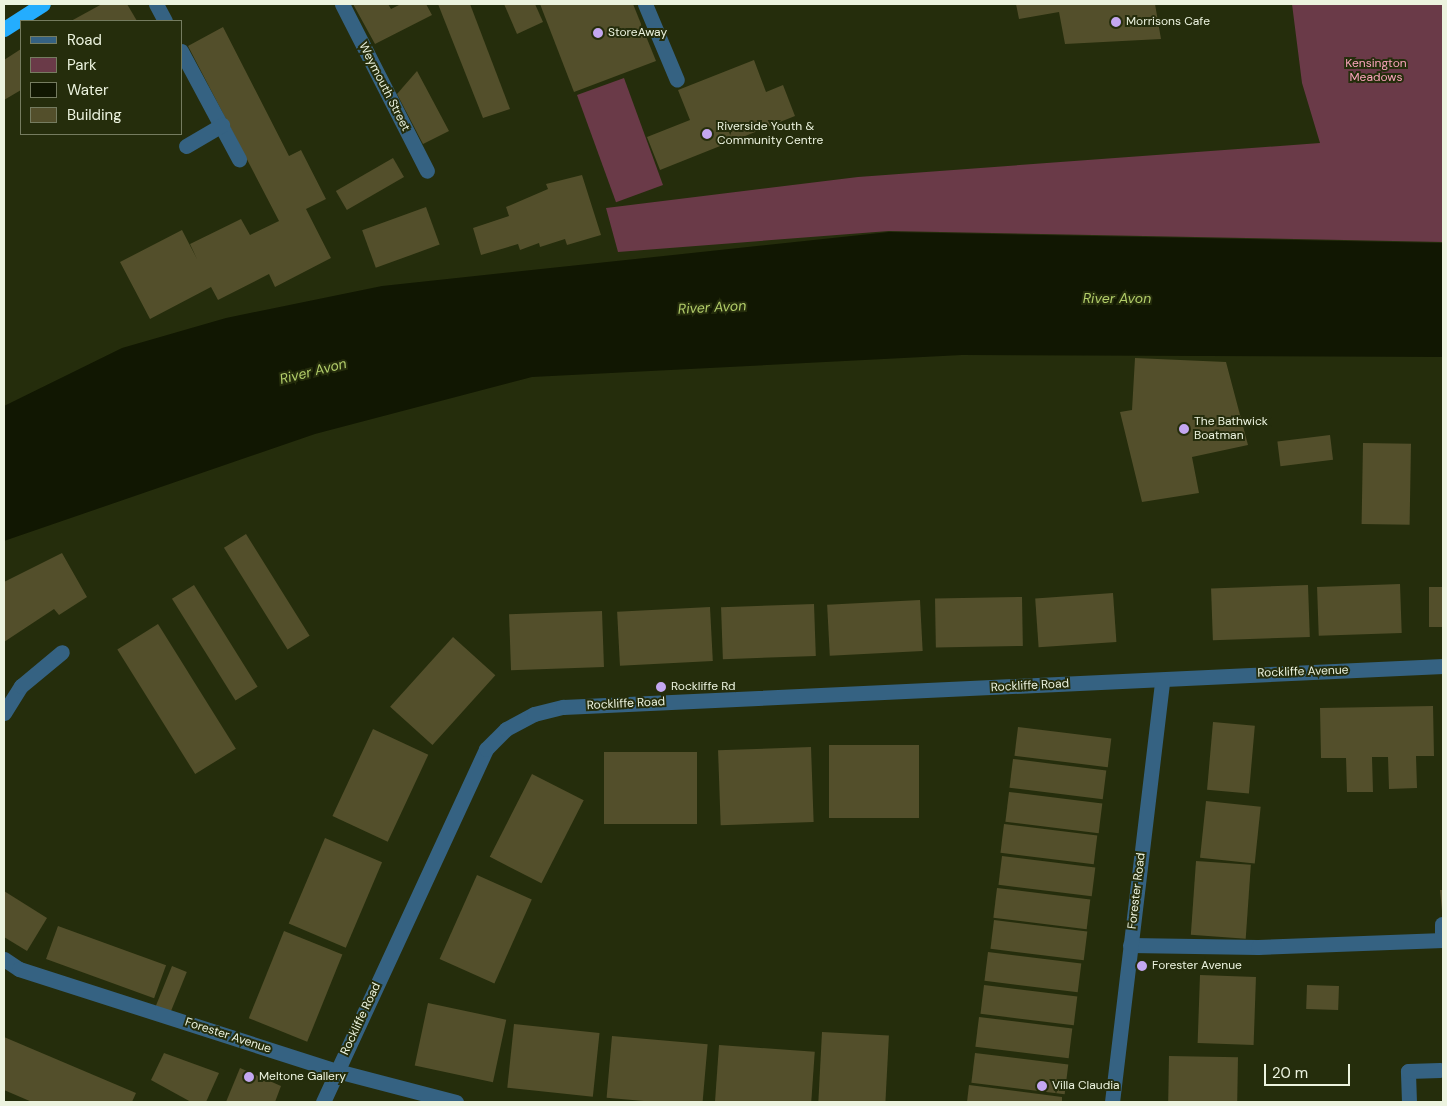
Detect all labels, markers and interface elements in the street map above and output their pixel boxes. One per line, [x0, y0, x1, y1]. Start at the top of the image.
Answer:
place label: Morrisons Cafe [1126, 15, 1210, 29]
marker: Morrisons Cafe [1110, 16, 1122, 28]
legend [20, 20, 182, 135]
place label: StoreAway [608, 26, 667, 40]
marker: StoreAway [592, 27, 604, 39]
text: Road [67, 30, 102, 50]
street label: Weymouth Street [355, 40, 413, 134]
text: Park [67, 55, 97, 75]
park label: Kensington Meadows [1345, 57, 1407, 85]
text: Water [67, 80, 108, 100]
text: Building [67, 105, 122, 125]
place label: Riverside Youth & Community Centre [717, 120, 823, 148]
marker: Riverside Youth & Community Centre [701, 128, 713, 140]
water label: River Avon [1083, 290, 1151, 306]
water label: River Avon [677, 297, 747, 317]
water label: River Avon [278, 355, 348, 387]
place label: The Bathwick Boatman [1194, 415, 1268, 443]
marker: The Bathwick Boatman [1178, 423, 1190, 435]
street label: Rockliffe Avenue [1257, 663, 1349, 681]
street label: Rockliffe Road [991, 677, 1069, 695]
place label: Rockliffe Rd [671, 680, 736, 694]
marker: Rockliffe Rd [655, 681, 667, 693]
street label: Rockliffe Road [587, 695, 665, 713]
street label: Forester Road [1125, 852, 1149, 930]
place label: Forester Avenue [1152, 959, 1242, 973]
marker: Forester Avenue [1136, 960, 1148, 972]
street label: Rockliffe Road [338, 981, 384, 1057]
street label: Forester Avenue [183, 1015, 273, 1057]
scale bar [1267, 1054, 1353, 1086]
text: 20 m [1272, 1063, 1308, 1083]
place label: Meltone Gallery [259, 1070, 346, 1084]
marker: Meltone Gallery [243, 1071, 255, 1083]
place label: Villa Claudia [1052, 1079, 1120, 1093]
marker: Villa Claudia [1036, 1080, 1048, 1092]

